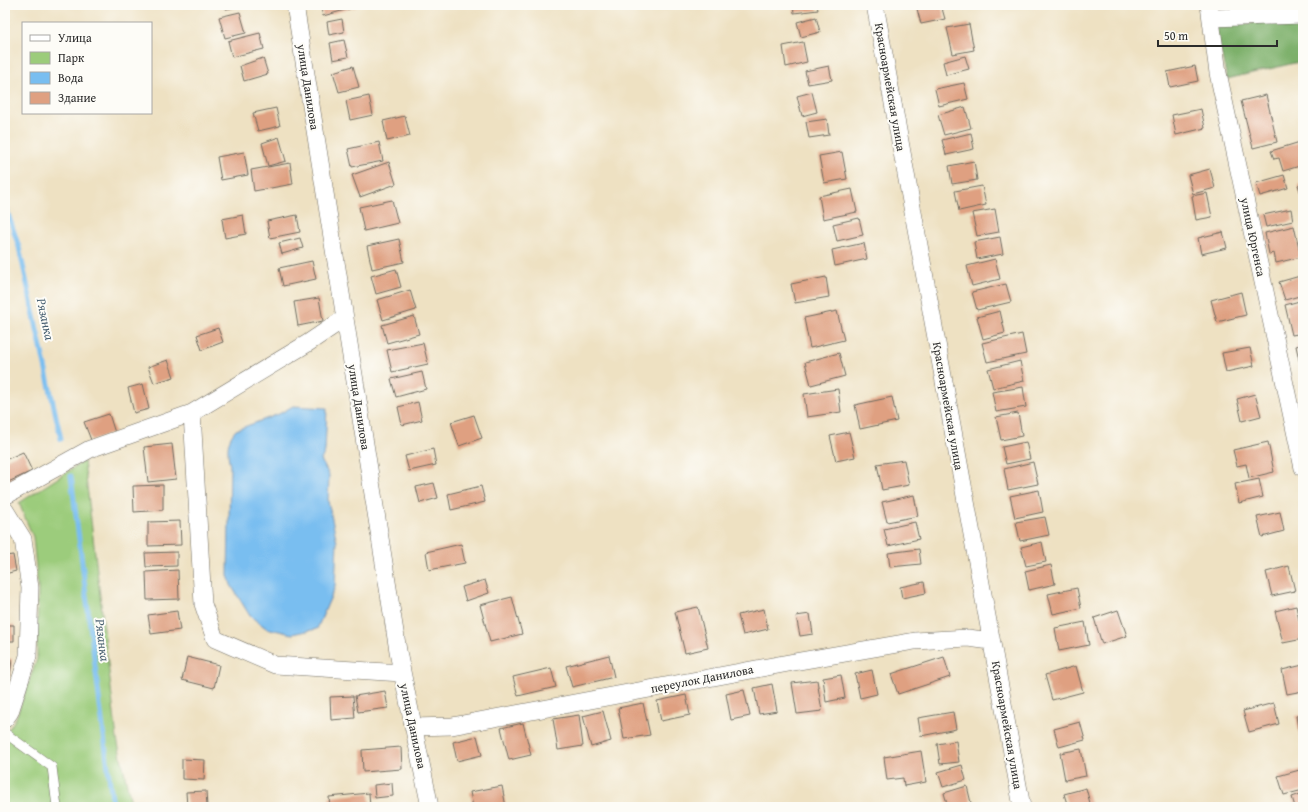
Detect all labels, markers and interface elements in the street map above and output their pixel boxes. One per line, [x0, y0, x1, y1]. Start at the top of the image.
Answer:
street label: Красноармейская улица [871, 21, 910, 153]
legend [22, 22, 152, 114]
scale bar [1158, 22, 1277, 48]
text: 50 m [1164, 27, 1188, 44]
text: Улица [58, 29, 92, 46]
street label: улица Данилова [293, 42, 324, 131]
text: Парк [58, 49, 85, 66]
text: Вода [58, 69, 83, 86]
text: Здание [58, 89, 97, 106]
street label: улица Юргенса [1237, 195, 1270, 278]
water label: Рязанка [32, 295, 59, 342]
street label: Красноармейская улица [929, 340, 968, 472]
street label: улица Данилова [344, 362, 375, 451]
water label: Рязанка [90, 617, 115, 662]
street label: Красноармейская улица [988, 659, 1027, 791]
street label: переулок Данилова [649, 660, 755, 697]
street label: улица Данилова [396, 681, 431, 770]

